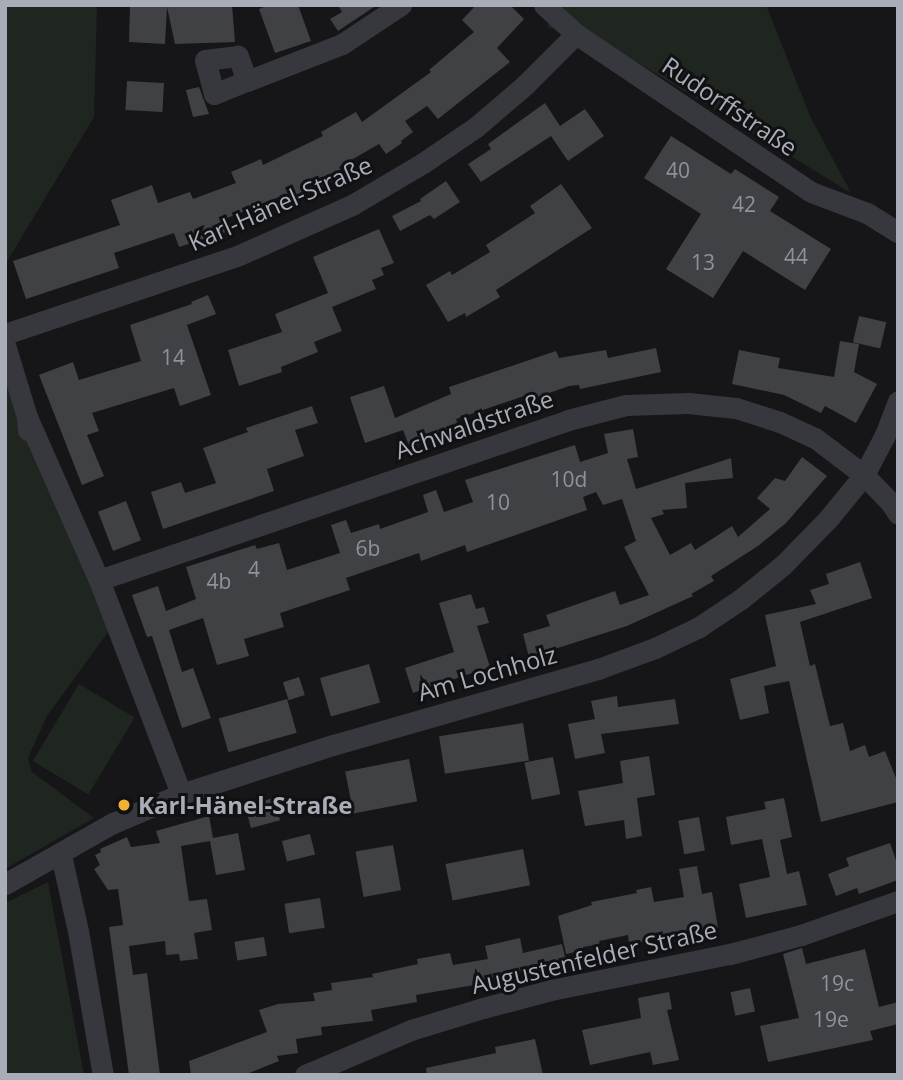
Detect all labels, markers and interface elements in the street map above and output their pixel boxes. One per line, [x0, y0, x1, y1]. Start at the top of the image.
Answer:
street label: Rudorffstraße [657, 50, 803, 162]
street label: Karl-Hänel-Straße [184, 150, 376, 256]
house number: 40 [666, 157, 690, 183]
house number: 42 [732, 191, 756, 217]
house number: 44 [784, 243, 808, 269]
house number: 13 [691, 249, 715, 275]
house number: 14 [161, 344, 185, 370]
street label: Achwaldstraße [391, 383, 557, 465]
house number: 10d [551, 466, 587, 492]
house number: 10 [486, 489, 510, 515]
house number: 6b [356, 535, 380, 561]
house number: 4 [248, 556, 260, 582]
house number: 4b [207, 568, 231, 594]
street label: Am Lochholz [414, 639, 560, 707]
place label: Karl-Hänel-Straße [138, 791, 353, 819]
marker: Karl-Hänel-Straße [116, 797, 132, 813]
street label: Augustenfelder Straße [469, 915, 719, 999]
house number: 19c [820, 970, 854, 996]
house number: 19e [813, 1006, 849, 1032]

